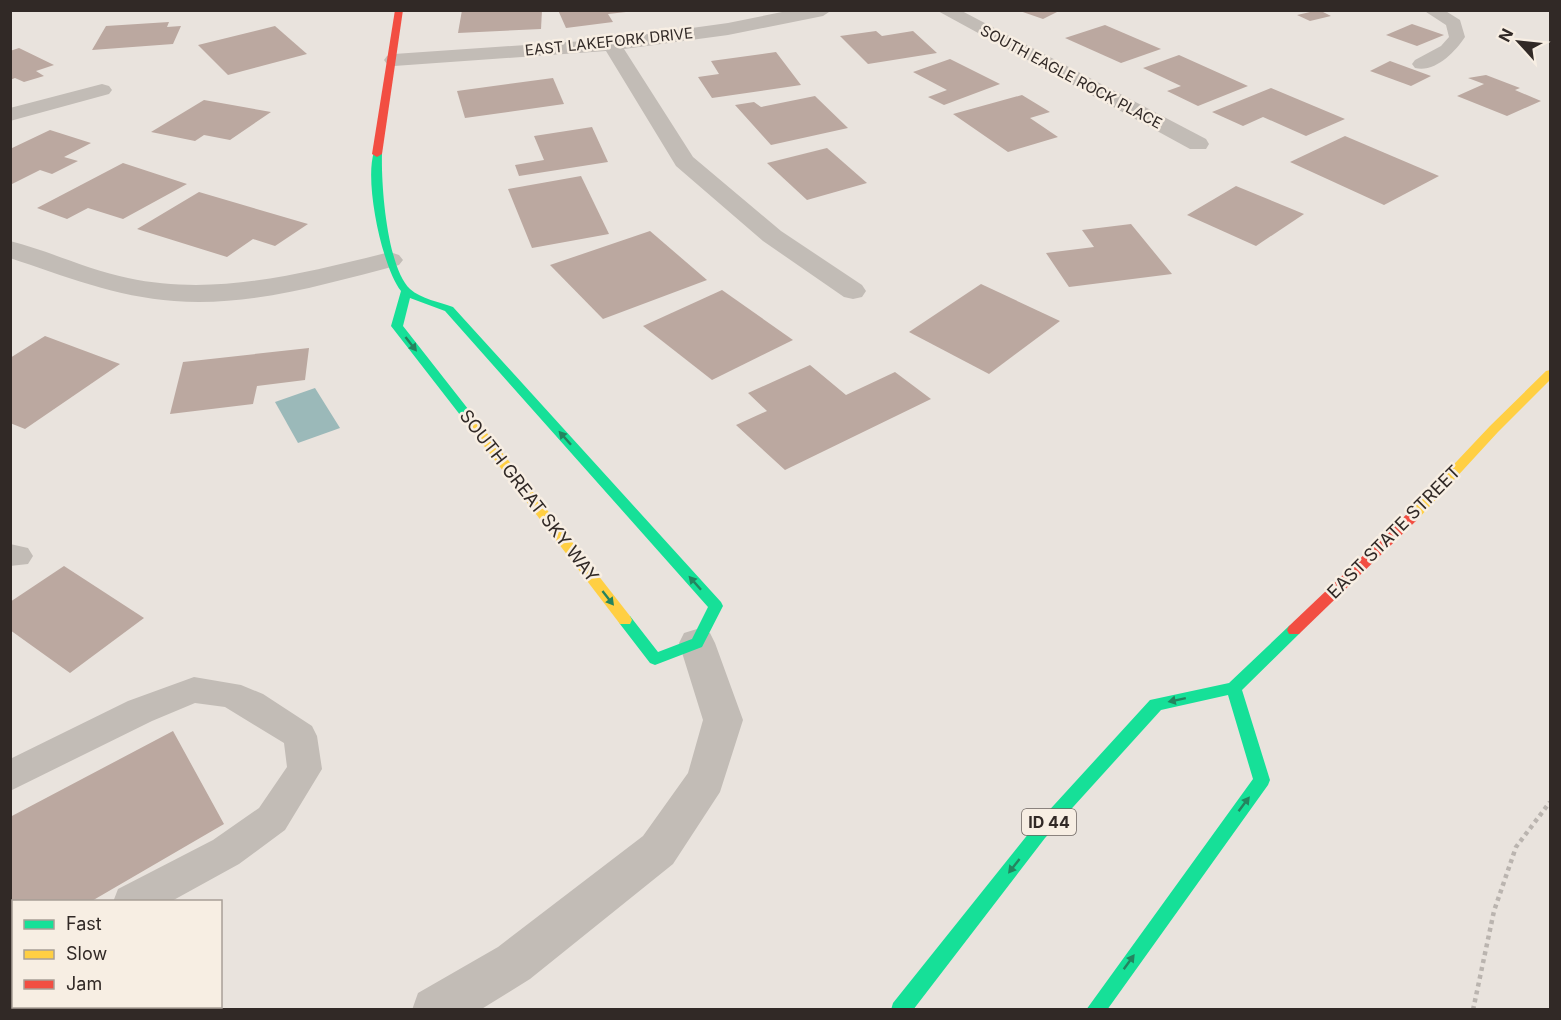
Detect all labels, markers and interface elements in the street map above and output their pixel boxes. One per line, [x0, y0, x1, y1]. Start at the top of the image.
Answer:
north arrow [1489, 12, 1549, 72]
street label: SOUTH EAGLE ROCK PLACE [977, 20, 1165, 133]
street label: EAST LAKEFORK DRIVE [524, 23, 694, 60]
text: N [1494, 25, 1517, 45]
one-way arrow [405, 336, 418, 352]
street label: SOUTH GREAT SKY WAY [456, 405, 603, 586]
one-way arrow [559, 431, 572, 446]
street label: EAST STATE STREET [1323, 461, 1465, 603]
one-way arrow [689, 576, 702, 591]
one-way arrow [601, 590, 613, 605]
one-way arrow [1168, 696, 1187, 705]
one-way arrow [1238, 797, 1250, 813]
road number: ID 44 [1022, 809, 1076, 835]
one-way arrow [1007, 858, 1020, 874]
legend [12, 900, 222, 1008]
text: Fast [66, 913, 102, 934]
text: Slow [66, 943, 107, 964]
one-way arrow [1123, 955, 1135, 970]
text: Jam [66, 973, 102, 994]

